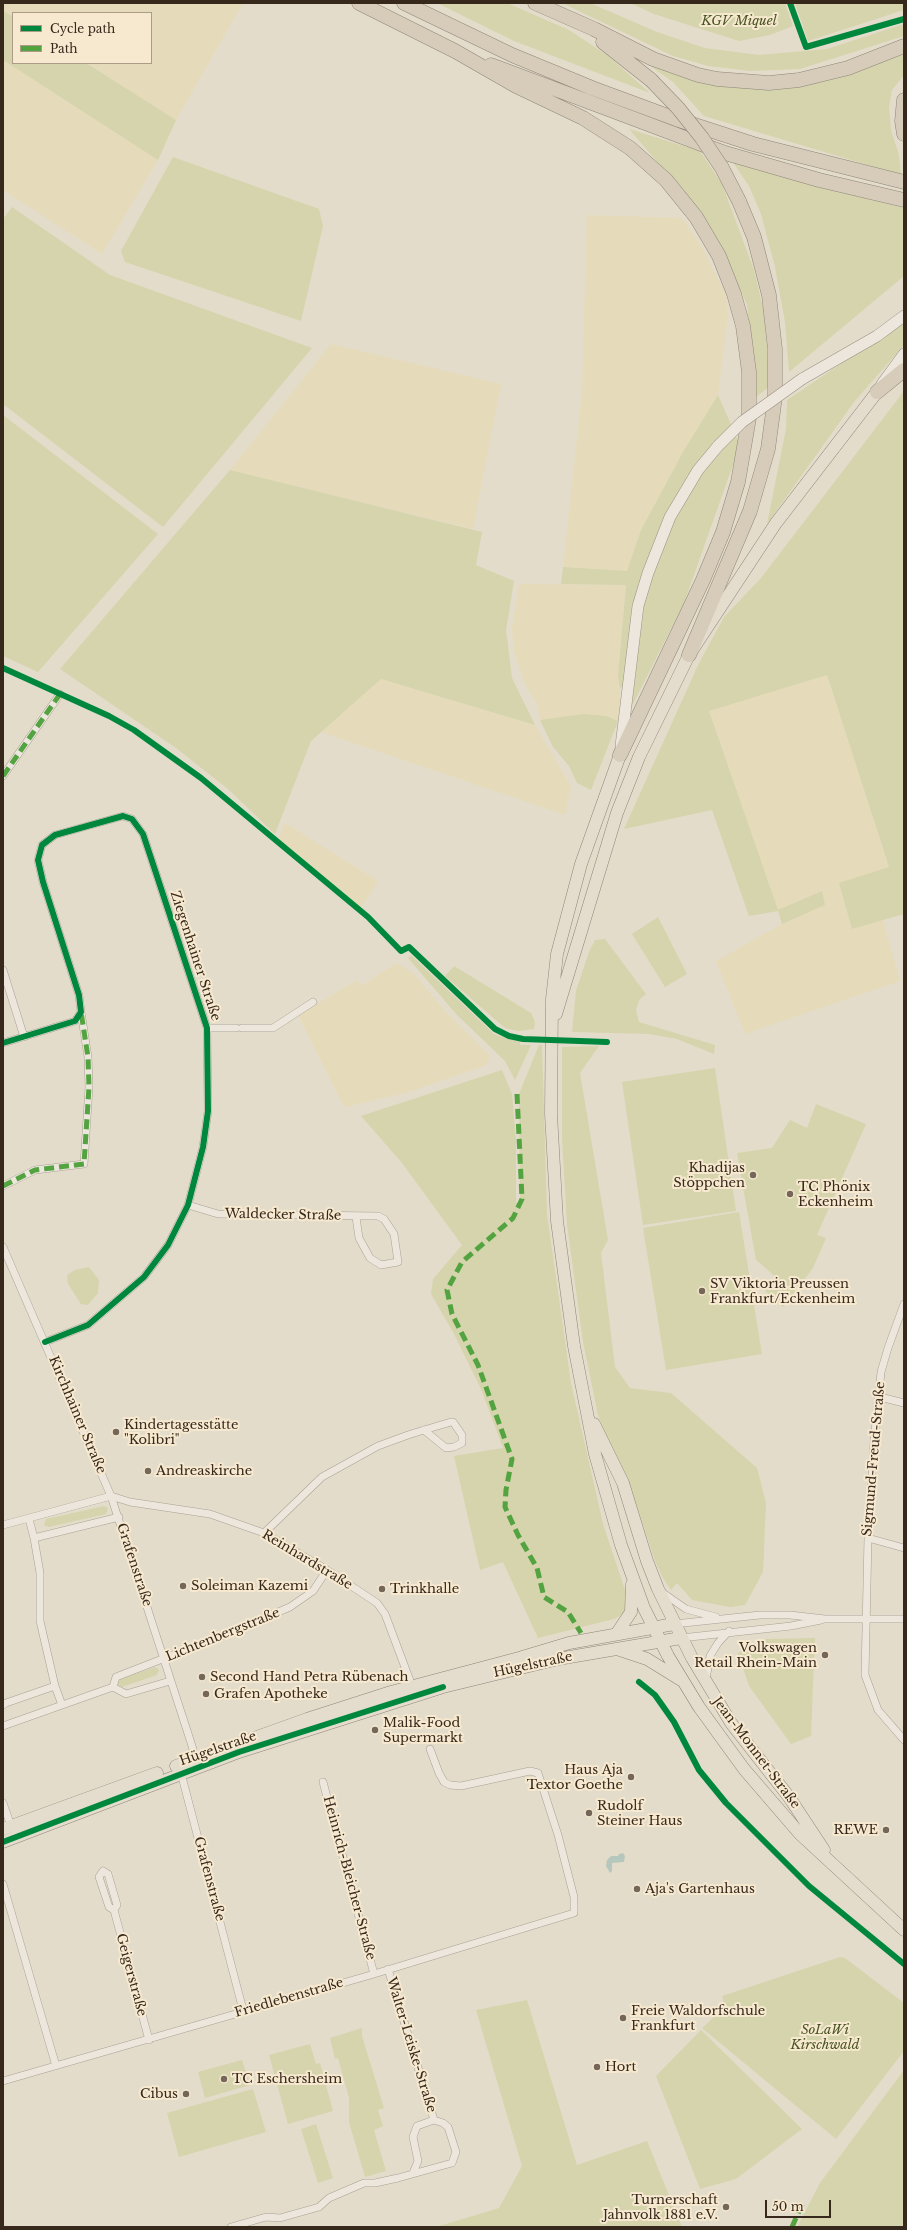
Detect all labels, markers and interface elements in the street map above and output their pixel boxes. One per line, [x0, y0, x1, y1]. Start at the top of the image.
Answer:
legend [12, 12, 152, 64]
park label: KGV Miquel [701, 13, 777, 29]
text: Cycle path [50, 21, 115, 36]
text: Path [50, 41, 78, 56]
street label: Ziegenhainer Straße [167, 889, 223, 1023]
place label: Khadijas Stöppchen [673, 1160, 745, 1191]
marker: Khadijas Stöppchen [748, 1170, 758, 1180]
place label: TC Phönix Eckenheim [798, 1179, 873, 1210]
marker: TC Phönix Eckenheim [785, 1189, 795, 1199]
street label: Waldecker Straße [225, 1206, 341, 1224]
place label: SV Viktoria Preussen Frankfurt/Eckenheim [710, 1276, 855, 1307]
marker: SV Viktoria Preussen Frankfurt/Eckenheim [697, 1286, 707, 1296]
street label: Kirchhainer Straße [45, 1354, 109, 1476]
street label: Sigmund-Freud-Straße [859, 1381, 889, 1537]
place label: Kindertagesstätte "Kolibri" [124, 1417, 238, 1448]
marker: Kindertagesstätte "Kolibri" [111, 1427, 121, 1437]
place label: Andreaskirche [156, 1463, 252, 1479]
marker: Andreaskirche [143, 1466, 153, 1476]
street label: Grafenstraße [113, 1521, 155, 1609]
street label: Reinhardstraße [259, 1527, 355, 1593]
place label: Soleiman Kazemi [191, 1578, 308, 1594]
marker: Soleiman Kazemi [178, 1581, 188, 1591]
place label: Trinkhalle [390, 1581, 459, 1597]
marker: Trinkhalle [377, 1584, 387, 1594]
street label: Lichtenbergstraße [164, 1605, 282, 1665]
place label: Volkswagen Retail Rhein-Main [694, 1640, 817, 1671]
street label: Hügelstraße [492, 1649, 574, 1681]
marker: Volkswagen Retail Rhein-Main [820, 1650, 830, 1660]
place label: Second Hand Petra Rübenach [210, 1669, 408, 1685]
marker: Second Hand Petra Rübenach [197, 1672, 207, 1682]
place label: Grafen Apotheke [214, 1686, 328, 1702]
marker: Grafen Apotheke [201, 1689, 211, 1699]
street label: Jean-Monnet-Straße [709, 1694, 803, 1812]
place label: Malik-Food Supermarkt [383, 1715, 463, 1746]
marker: Malik-Food Supermarkt [370, 1725, 380, 1735]
street label: Hügelstraße [177, 1729, 259, 1769]
place label: Haus Aja Textor Goethe [527, 1762, 623, 1793]
marker: Haus Aja Textor Goethe [626, 1772, 636, 1782]
street label: Heinrich-Bleicher-Straße [320, 1794, 378, 1962]
place label: Rudolf Steiner Haus [597, 1798, 682, 1829]
marker: Rudolf Steiner Haus [584, 1808, 594, 1818]
place label: REWE [834, 1822, 878, 1838]
marker: REWE [881, 1825, 891, 1835]
street label: Grafenstraße [190, 1835, 228, 1923]
place label: Aja's Gartenhaus [645, 1881, 755, 1897]
marker: Aja's Gartenhaus [632, 1884, 642, 1894]
street label: Geigerstraße [112, 1932, 150, 2018]
street label: Friedlebenstraße [233, 1975, 345, 2021]
street label: Walter-Leiske-Straße [383, 1975, 439, 2115]
place label: Freie Waldorfschule Frankfurt [631, 2003, 765, 2034]
marker: Freie Waldorfschule Frankfurt [618, 2013, 628, 2023]
park label: SoLaWi Kirschwald [790, 2022, 860, 2053]
place label: Hort [605, 2059, 636, 2075]
marker: Hort [592, 2062, 602, 2072]
place label: TC Eschersheim [232, 2071, 342, 2087]
marker: TC Eschersheim [219, 2074, 229, 2084]
place label: Cibus [140, 2086, 178, 2102]
marker: Cibus [181, 2089, 191, 2099]
place label: Turnerschaft Jahnvolk 1881 e.V. [603, 2192, 718, 2223]
scale bar [767, 2192, 833, 2218]
text: 50 m [772, 2199, 804, 2214]
marker: Turnerschaft Jahnvolk 1881 e.V. [721, 2202, 731, 2212]

